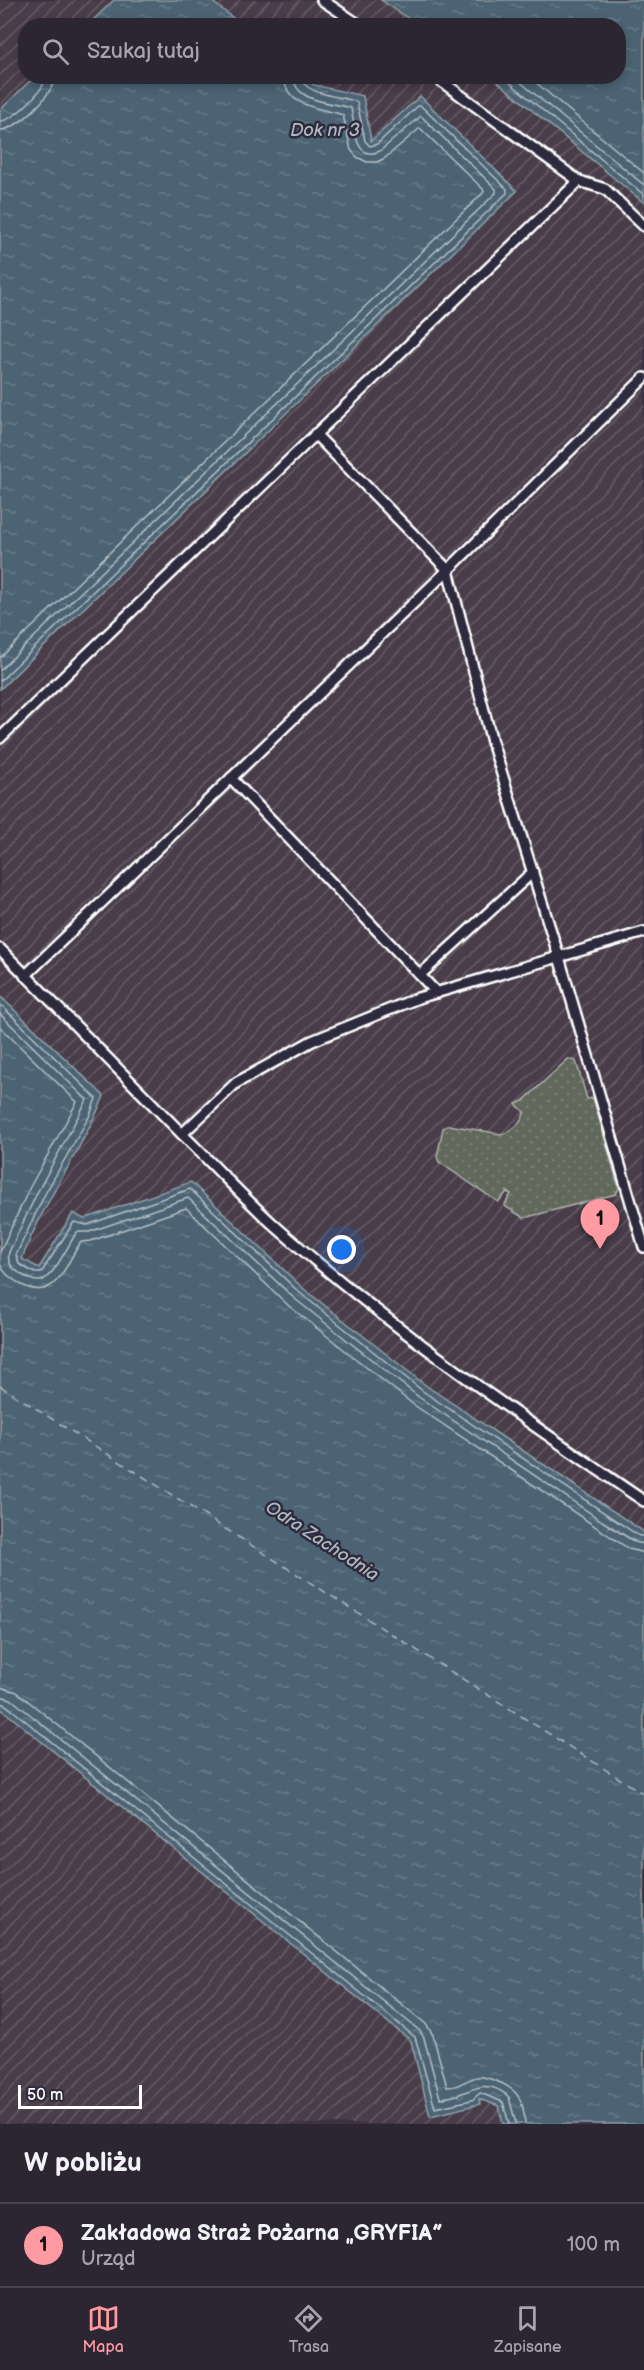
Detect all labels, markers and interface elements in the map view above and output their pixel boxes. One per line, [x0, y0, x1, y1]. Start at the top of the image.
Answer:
search box [18, 18, 626, 84]
icon: search [39, 35, 72, 68]
text: Szukaj tutaj [87, 38, 200, 65]
water label: Dok nr 3 [290, 120, 360, 141]
pin: 1 [580, 1200, 620, 1249]
your location [327, 1235, 356, 1264]
water label: Odra Zachodnia [261, 1497, 383, 1585]
scale bar [18, 2082, 142, 2110]
text: 50 m [27, 2086, 63, 2105]
text: W pobliżu [24, 2148, 142, 2179]
text: Zakładowa Straż Pożarna „GRYFIA” [81, 2220, 443, 2247]
text: 1 [39, 2233, 48, 2257]
text: 100 m [567, 2233, 620, 2257]
text: Urząd [81, 2247, 135, 2271]
tab: Mapa [83, 2302, 124, 2357]
tab: Trasa [289, 2302, 329, 2357]
tab: Zapisane [494, 2302, 561, 2357]

